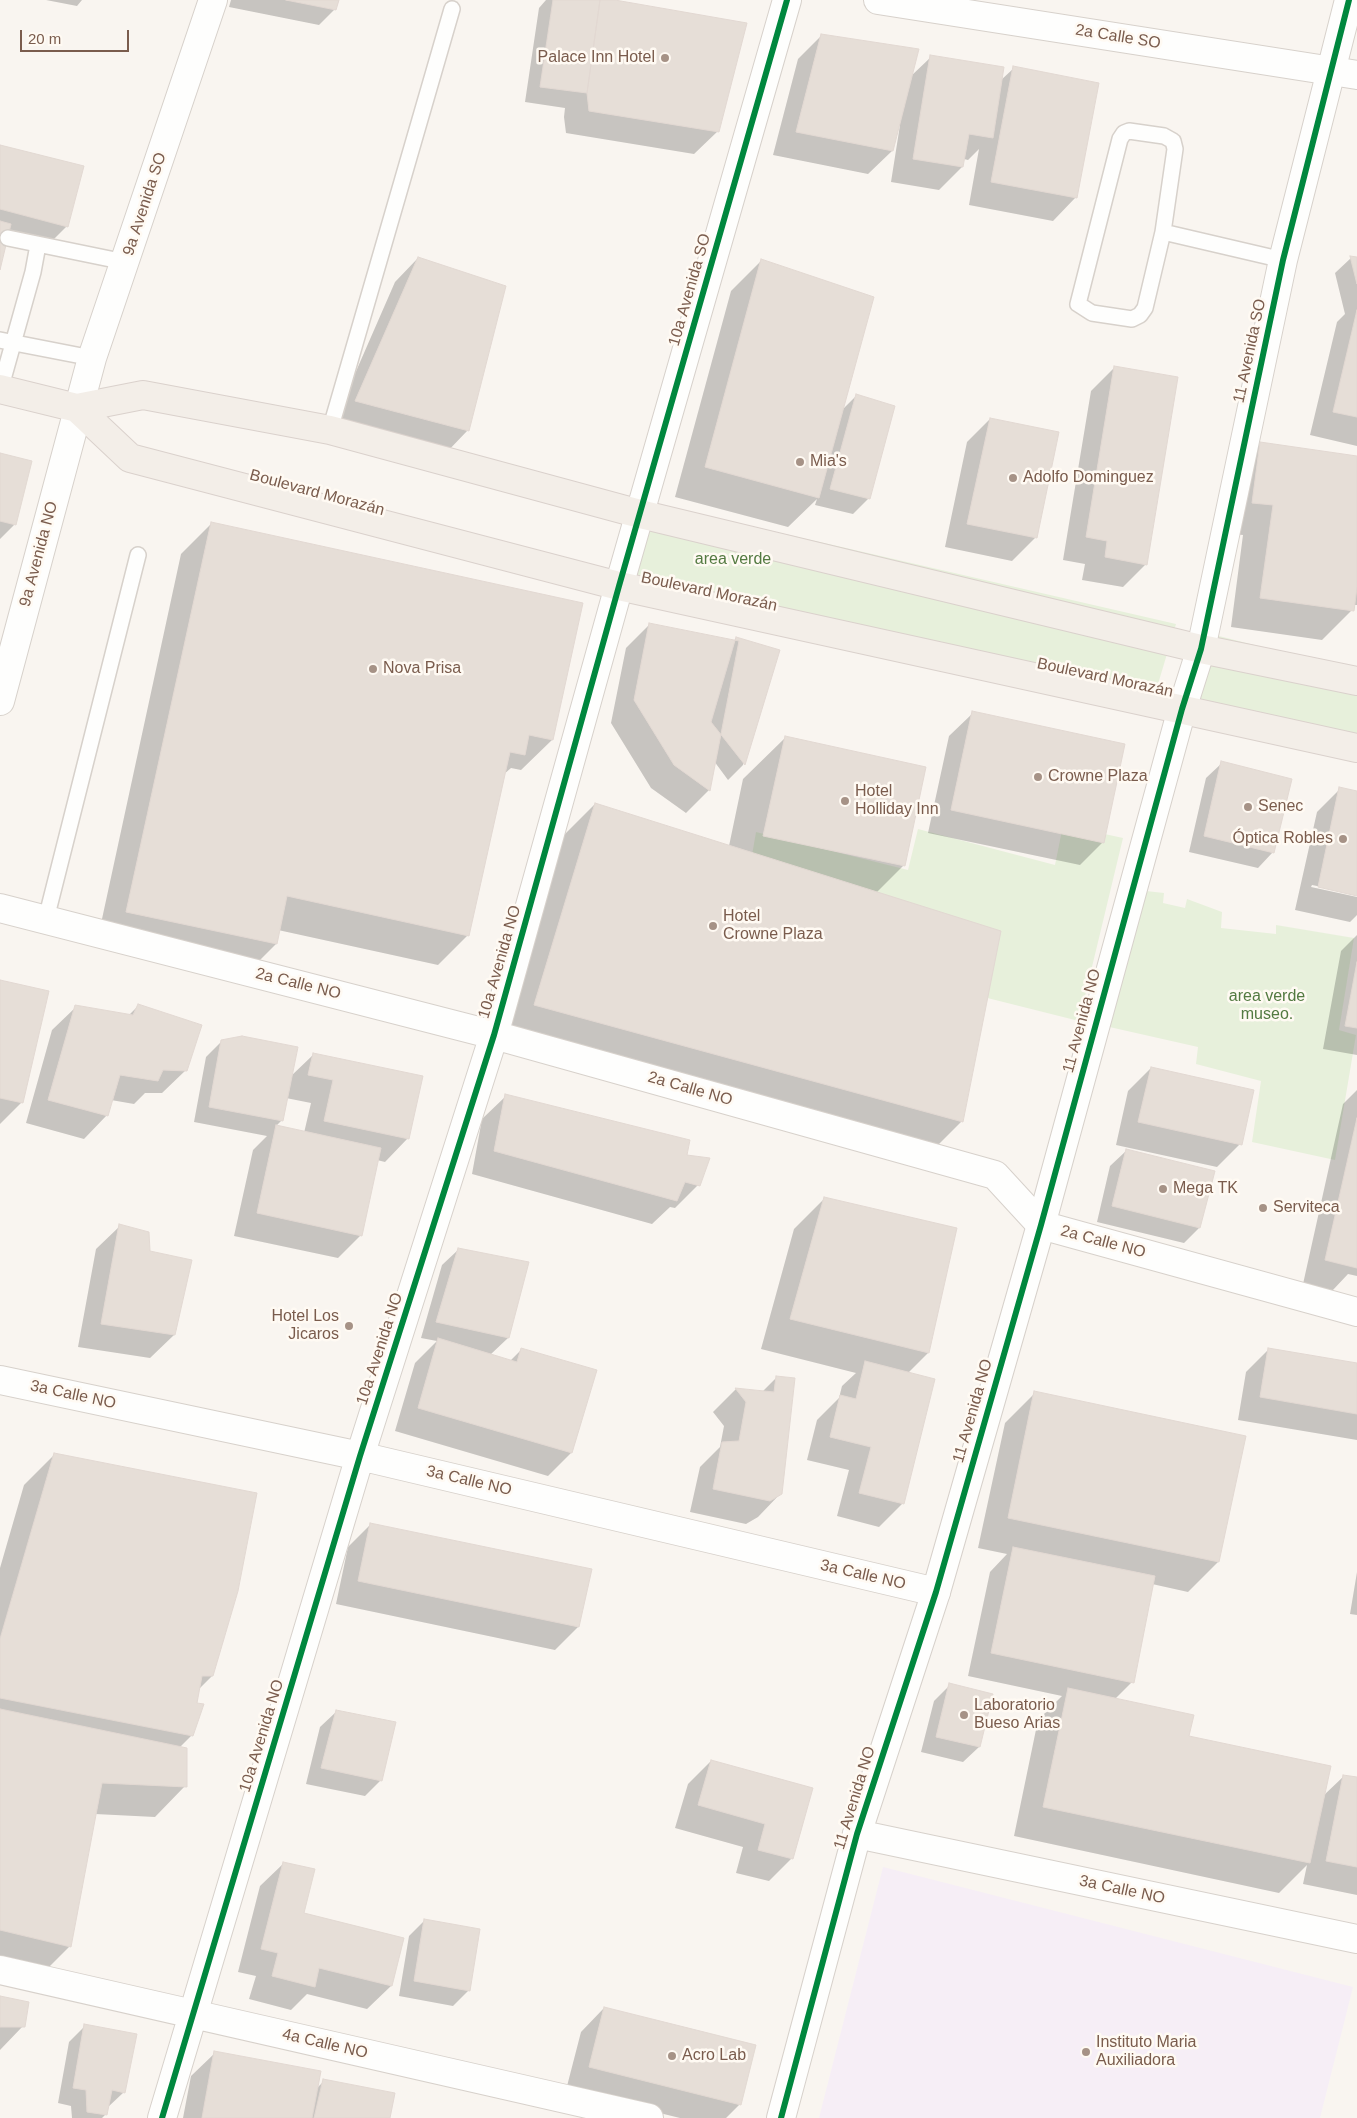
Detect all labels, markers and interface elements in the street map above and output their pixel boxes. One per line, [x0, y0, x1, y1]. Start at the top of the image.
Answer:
scale bar [22, 20, 131, 52]
street label: 2a Calle SO [1074, 21, 1162, 53]
text: 20 m [28, 30, 61, 47]
place label: Palace Inn Hotel [538, 48, 655, 68]
marker: Palace Inn Hotel [659, 52, 671, 64]
street label: 9a Avenida SO [119, 150, 171, 258]
street label: 10a Avenida SO [665, 231, 715, 349]
street label: 11 Avenida SO [1230, 297, 1270, 405]
place label: Mia's [810, 452, 847, 472]
marker: Mia's [794, 456, 806, 468]
street label: Boulevard Morazán [248, 466, 386, 520]
place label: Adolfo Dominguez [1023, 468, 1154, 488]
marker: Adolfo Dominguez [1007, 472, 1019, 484]
street label: 9a Avenida NO [16, 499, 62, 609]
park label: area verde [695, 550, 771, 570]
street label: Boulevard Morazán [639, 568, 779, 616]
street label: Boulevard Morazán [1035, 654, 1175, 702]
place label: Nova Prisa [383, 659, 461, 679]
marker: Nova Prisa [367, 663, 379, 675]
place label: Crowne Plaza [1048, 767, 1148, 787]
marker: Crowne Plaza [1032, 771, 1044, 783]
place label: Hotel Holliday Inn [855, 782, 939, 820]
marker: Hotel Holliday Inn [839, 795, 851, 807]
place label: Senec [1258, 797, 1303, 817]
marker: Senec [1242, 801, 1254, 813]
place label: Óptica Robles [1233, 829, 1333, 849]
marker: Óptica Robles [1337, 833, 1349, 845]
street label: 10a Avenida NO [475, 903, 525, 1021]
place label: Hotel Crowne Plaza [723, 907, 823, 945]
marker: Hotel Crowne Plaza [707, 920, 719, 932]
street label: 2a Calle NO [253, 964, 343, 1004]
street label: 11 Avenida NO [1059, 967, 1105, 1075]
park label: area verde museo. [1229, 987, 1305, 1025]
street label: 2a Calle NO [645, 1068, 735, 1110]
place label: Mega TK [1173, 1179, 1238, 1199]
marker: Mega TK [1157, 1183, 1169, 1195]
place label: Serviteca [1273, 1198, 1340, 1218]
marker: Serviteca [1257, 1202, 1269, 1214]
street label: 2a Calle NO [1058, 1221, 1148, 1263]
street label: 10a Avenida NO [353, 1290, 407, 1408]
place label: Hotel Los Jicaros [271, 1307, 339, 1345]
marker: Hotel Los Jicaros [343, 1320, 355, 1332]
street label: 11 Avenida NO [949, 1357, 997, 1465]
street label: 3a Calle NO [28, 1377, 118, 1413]
street label: 3a Calle NO [424, 1462, 514, 1500]
street label: 3a Calle NO [818, 1556, 908, 1594]
street label: 10a Avenida NO [236, 1677, 288, 1795]
place label: Laboratorio Bueso Arias [974, 1696, 1060, 1734]
marker: Laboratorio Bueso Arias [958, 1709, 970, 1721]
street label: 11 Avenida NO [830, 1744, 880, 1852]
street label: 3a Calle NO [1077, 1872, 1167, 1908]
street label: 4a Calle NO [280, 2025, 370, 2063]
place label: Instituto Maria Auxiliadora [1096, 2033, 1196, 2071]
place label: Acro Lab [682, 2046, 746, 2066]
marker: Instituto Maria Auxiliadora [1080, 2046, 1092, 2058]
marker: Acro Lab [666, 2050, 678, 2062]

